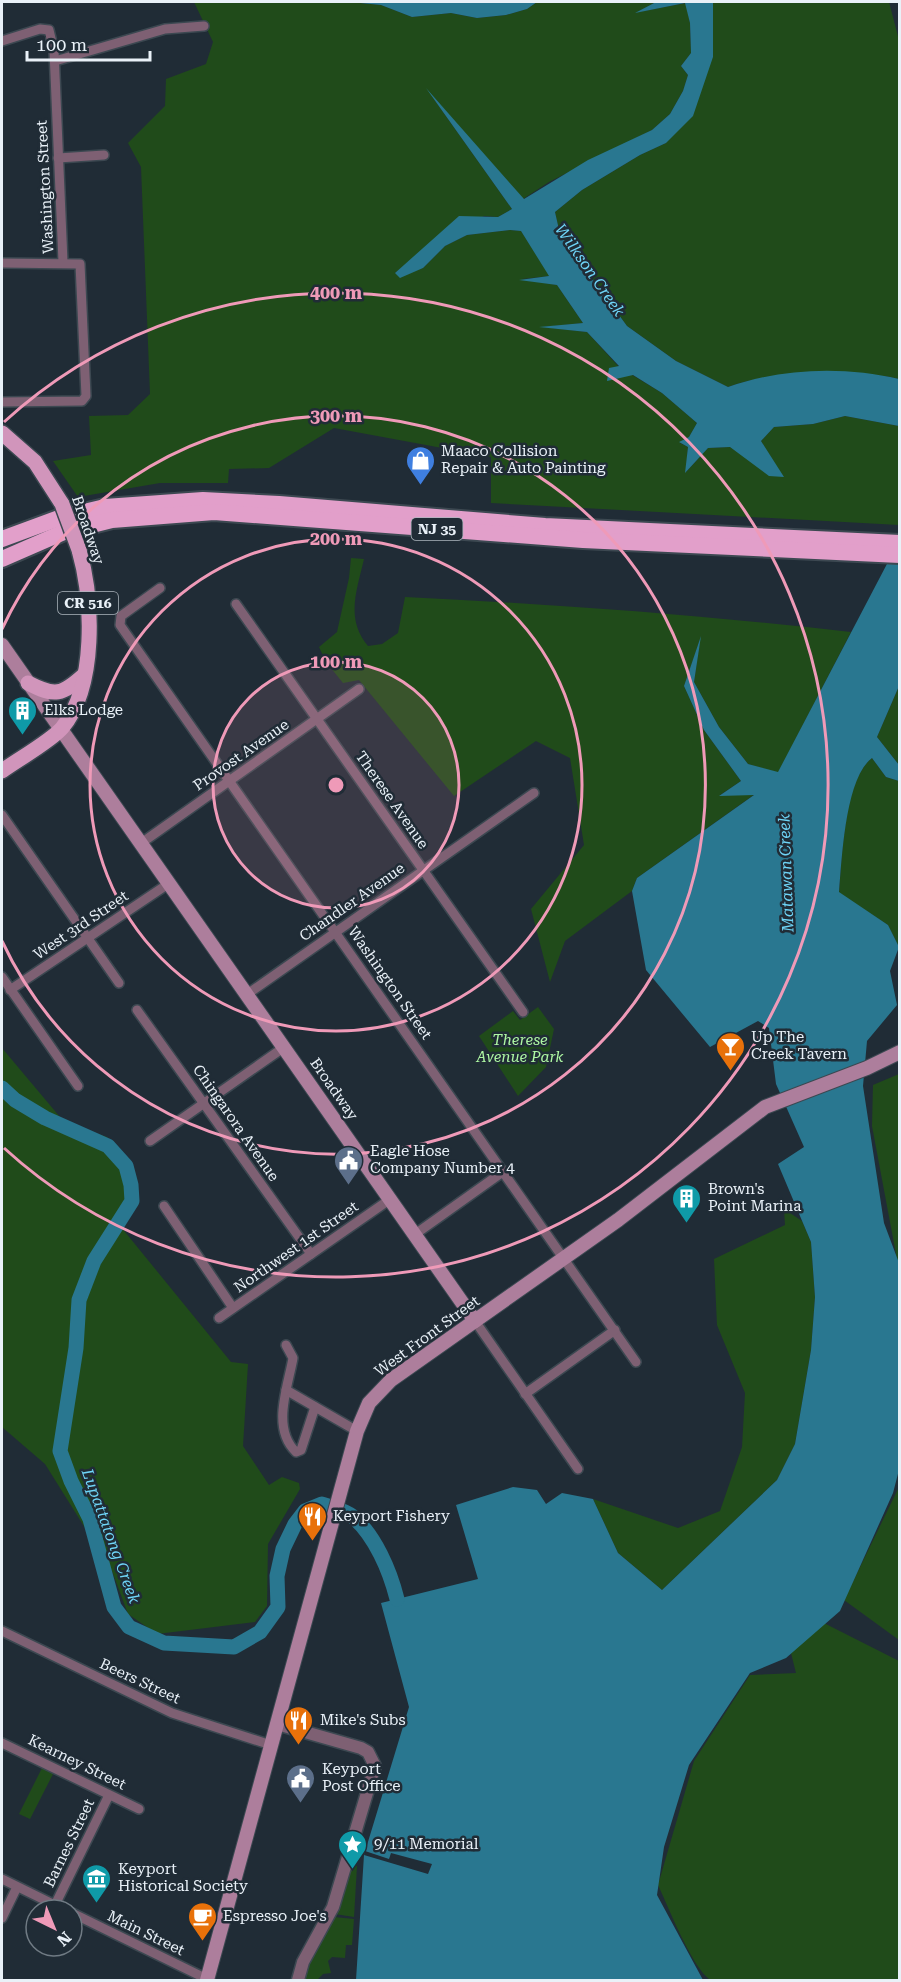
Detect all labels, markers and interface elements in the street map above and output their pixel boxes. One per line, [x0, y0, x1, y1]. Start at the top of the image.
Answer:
scale bar [27, 24, 150, 62]
text: 100 m [36, 34, 87, 55]
street label: Washington Street [32, 119, 57, 254]
water label: Wilkson Creek [551, 220, 629, 320]
text: 400 m [310, 282, 363, 303]
text: 300 m [310, 405, 363, 426]
place label: Maaco Collision Repair & Auto Painting [441, 442, 606, 477]
shop icon: Maaco Collision Repair & Auto Painting [404, 444, 436, 486]
street label: Broadway [68, 493, 108, 567]
road number: NJ 35 [412, 518, 462, 540]
text: 200 m [310, 528, 363, 549]
road number: CR 516 [58, 592, 118, 614]
text: 100 m [310, 651, 363, 672]
building icon: Elks Lodge [7, 694, 39, 736]
place label: Elks Lodge [44, 701, 123, 719]
street label: Provost Avenue [190, 715, 292, 795]
street label: Therese Avenue [352, 748, 432, 852]
centre of rings [326, 775, 346, 795]
water label: Matawan Creek [774, 813, 798, 933]
street label: Chandler Avenue [296, 859, 408, 945]
street label: West 3rd Street [30, 887, 132, 963]
street label: Washington Street [344, 923, 436, 1043]
place label: Up The Creek Tavern [751, 1028, 847, 1063]
bar icon: Up The Creek Tavern [714, 1030, 746, 1072]
park label: Therese Avenue Park [475, 1031, 564, 1066]
street label: Broadway [306, 1055, 362, 1124]
street label: Chingarora Avenue [189, 1061, 283, 1185]
place label: Eagle Hose Company Number 4 [370, 1142, 515, 1177]
public building icon: Eagle Hose Company Number 4 [333, 1144, 365, 1186]
place label: Brown's Point Marina [708, 1180, 801, 1215]
building icon: Brown's Point Marina [671, 1182, 703, 1224]
street label: Northwest 1st Street [230, 1197, 362, 1297]
street label: West Front Street [371, 1292, 483, 1380]
water label: Lupattatong Creek [77, 1465, 144, 1606]
restaurant icon: Keyport Fishery [296, 1500, 328, 1542]
place label: Keyport Fishery [333, 1507, 450, 1525]
street label: Beers Street [97, 1655, 183, 1708]
restaurant icon: Mike's Subs [283, 1704, 315, 1746]
place label: Mike's Subs [320, 1711, 406, 1729]
street label: Kearney Street [25, 1731, 129, 1794]
place label: Keyport Post Office [322, 1760, 401, 1795]
public building icon: Keyport Post Office [285, 1762, 317, 1804]
street label: Barnes Street [40, 1796, 98, 1890]
place icon: 9/11 Memorial [337, 1828, 369, 1870]
place label: 9/11 Memorial [374, 1835, 479, 1853]
place label: Keyport Historical Society [118, 1860, 248, 1895]
museum icon: Keyport Historical Society [81, 1862, 113, 1904]
north arrow [24, 1898, 84, 1958]
cafe icon: Espresso Joe's [186, 1900, 218, 1942]
street label: Main Street [105, 1907, 188, 1960]
place label: Espresso Joe's [223, 1907, 327, 1925]
text: N [53, 1927, 75, 1950]

